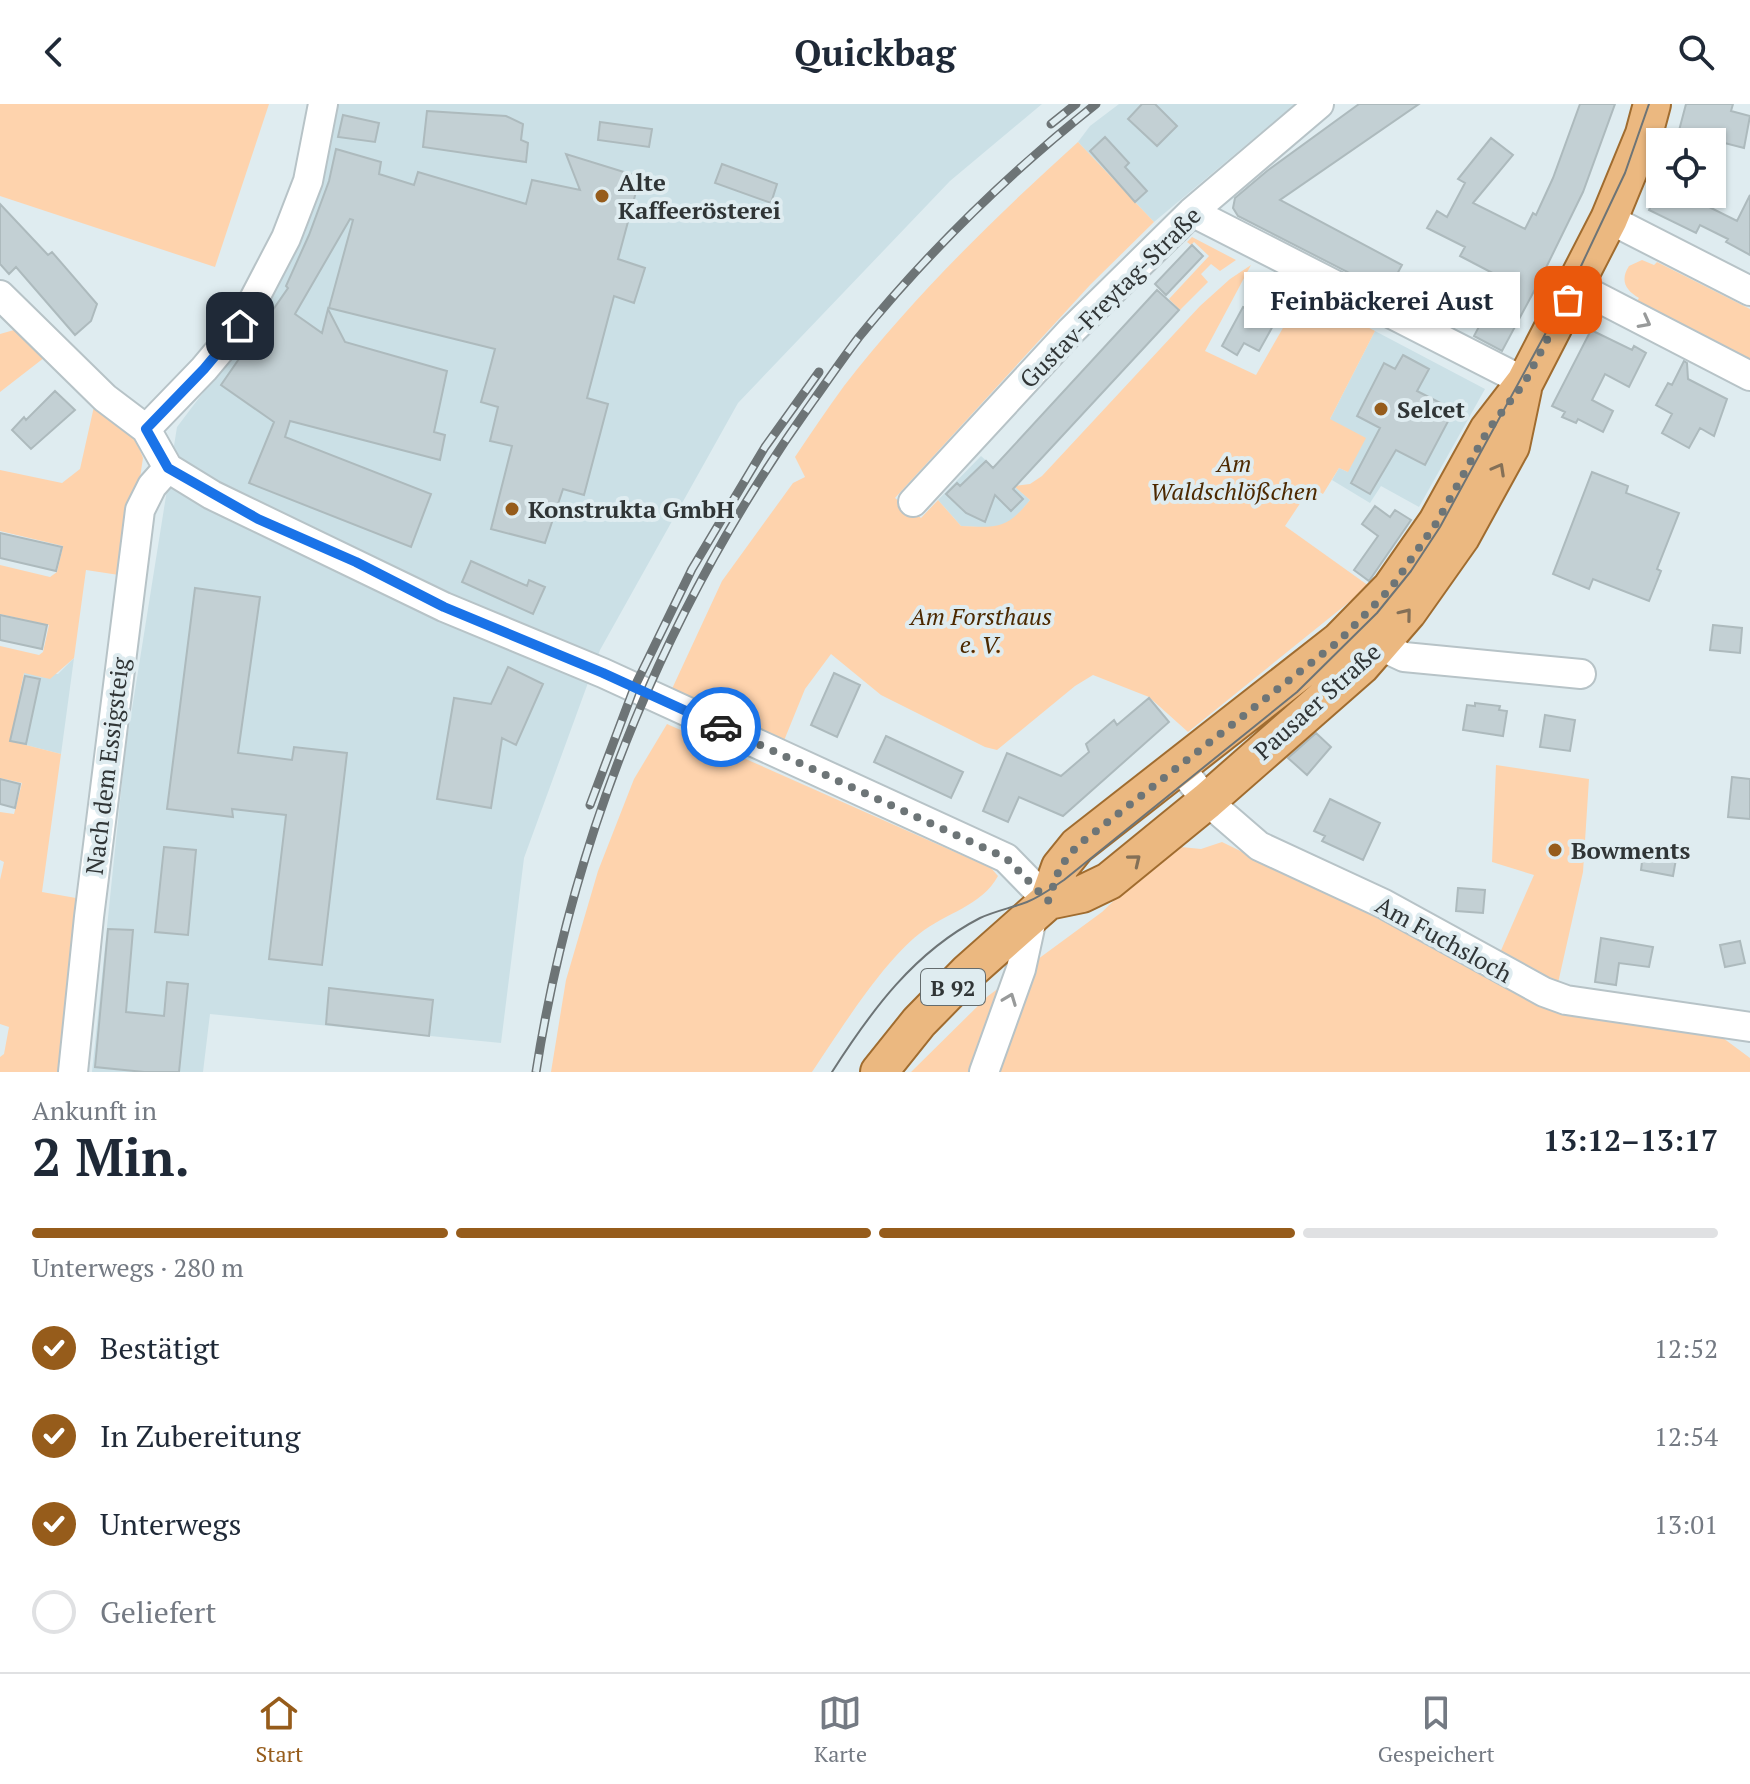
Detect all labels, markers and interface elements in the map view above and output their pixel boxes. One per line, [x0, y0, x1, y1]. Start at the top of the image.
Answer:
text: Quickbag [794, 29, 956, 76]
icon: back [32, 30, 76, 74]
icon: search [1674, 30, 1718, 74]
map controls [1646, 128, 1726, 208]
button: locate [1646, 128, 1726, 208]
place label: Alte Kaffeerösterei [618, 166, 781, 226]
marker: Alte Kaffeerösterei [593, 187, 611, 205]
street label: Gustav-Freytag-Straße [1012, 199, 1208, 395]
pin [1534, 266, 1602, 334]
callout: Feinbäckerei Aust [1244, 272, 1520, 328]
icon: bag [1546, 278, 1590, 322]
text: Feinbäckerei Aust [1270, 283, 1494, 317]
pin [206, 292, 274, 360]
icon: home [218, 304, 262, 348]
one-way arrow [1637, 312, 1652, 327]
place label: Selcet [1397, 393, 1465, 425]
marker: Selcet [1372, 400, 1390, 418]
park label: Am Waldschlößchen [1150, 447, 1318, 507]
one-way arrow [1489, 463, 1505, 477]
place label: Konstrukta GmbH [528, 493, 735, 525]
marker: Konstrukta GmbH [503, 500, 521, 518]
park label: Am Forsthaus e. V. [908, 600, 1052, 660]
one-way arrow [1396, 609, 1411, 623]
street label: Pausaer Straße [1247, 635, 1387, 767]
street label: Nach dem Essigsteig [78, 655, 136, 876]
courier [681, 687, 761, 767]
icon: car [699, 705, 743, 749]
place label: Bowments [1571, 834, 1690, 866]
marker: Bowments [1546, 841, 1564, 859]
one-way arrow [1125, 855, 1140, 870]
street label: Am Fuchsloch [1370, 888, 1518, 990]
road number: B 92 [921, 969, 985, 1005]
one-way arrow [1000, 993, 1017, 1007]
text: Ankunft in [32, 1093, 157, 1127]
text: 13:12–13:17 [1543, 1120, 1718, 1160]
text: 2 Min. [32, 1122, 190, 1191]
text: Unterwegs · 280 m [32, 1250, 244, 1284]
icon: check [32, 1326, 76, 1370]
text: Bestätigt [100, 1328, 220, 1368]
text: 12:52 [1654, 1331, 1718, 1365]
icon: check [32, 1414, 76, 1458]
text: In Zubereitung [100, 1416, 300, 1456]
text: 12:54 [1654, 1419, 1718, 1453]
icon: check [32, 1502, 76, 1546]
text: Unterwegs [100, 1504, 241, 1544]
text: 13:01 [1654, 1507, 1718, 1541]
text: Geliefert [100, 1592, 216, 1632]
tab: Start [255, 1691, 303, 1768]
tab: Karte [814, 1691, 867, 1768]
tab: Gespeichert [1378, 1691, 1495, 1768]

